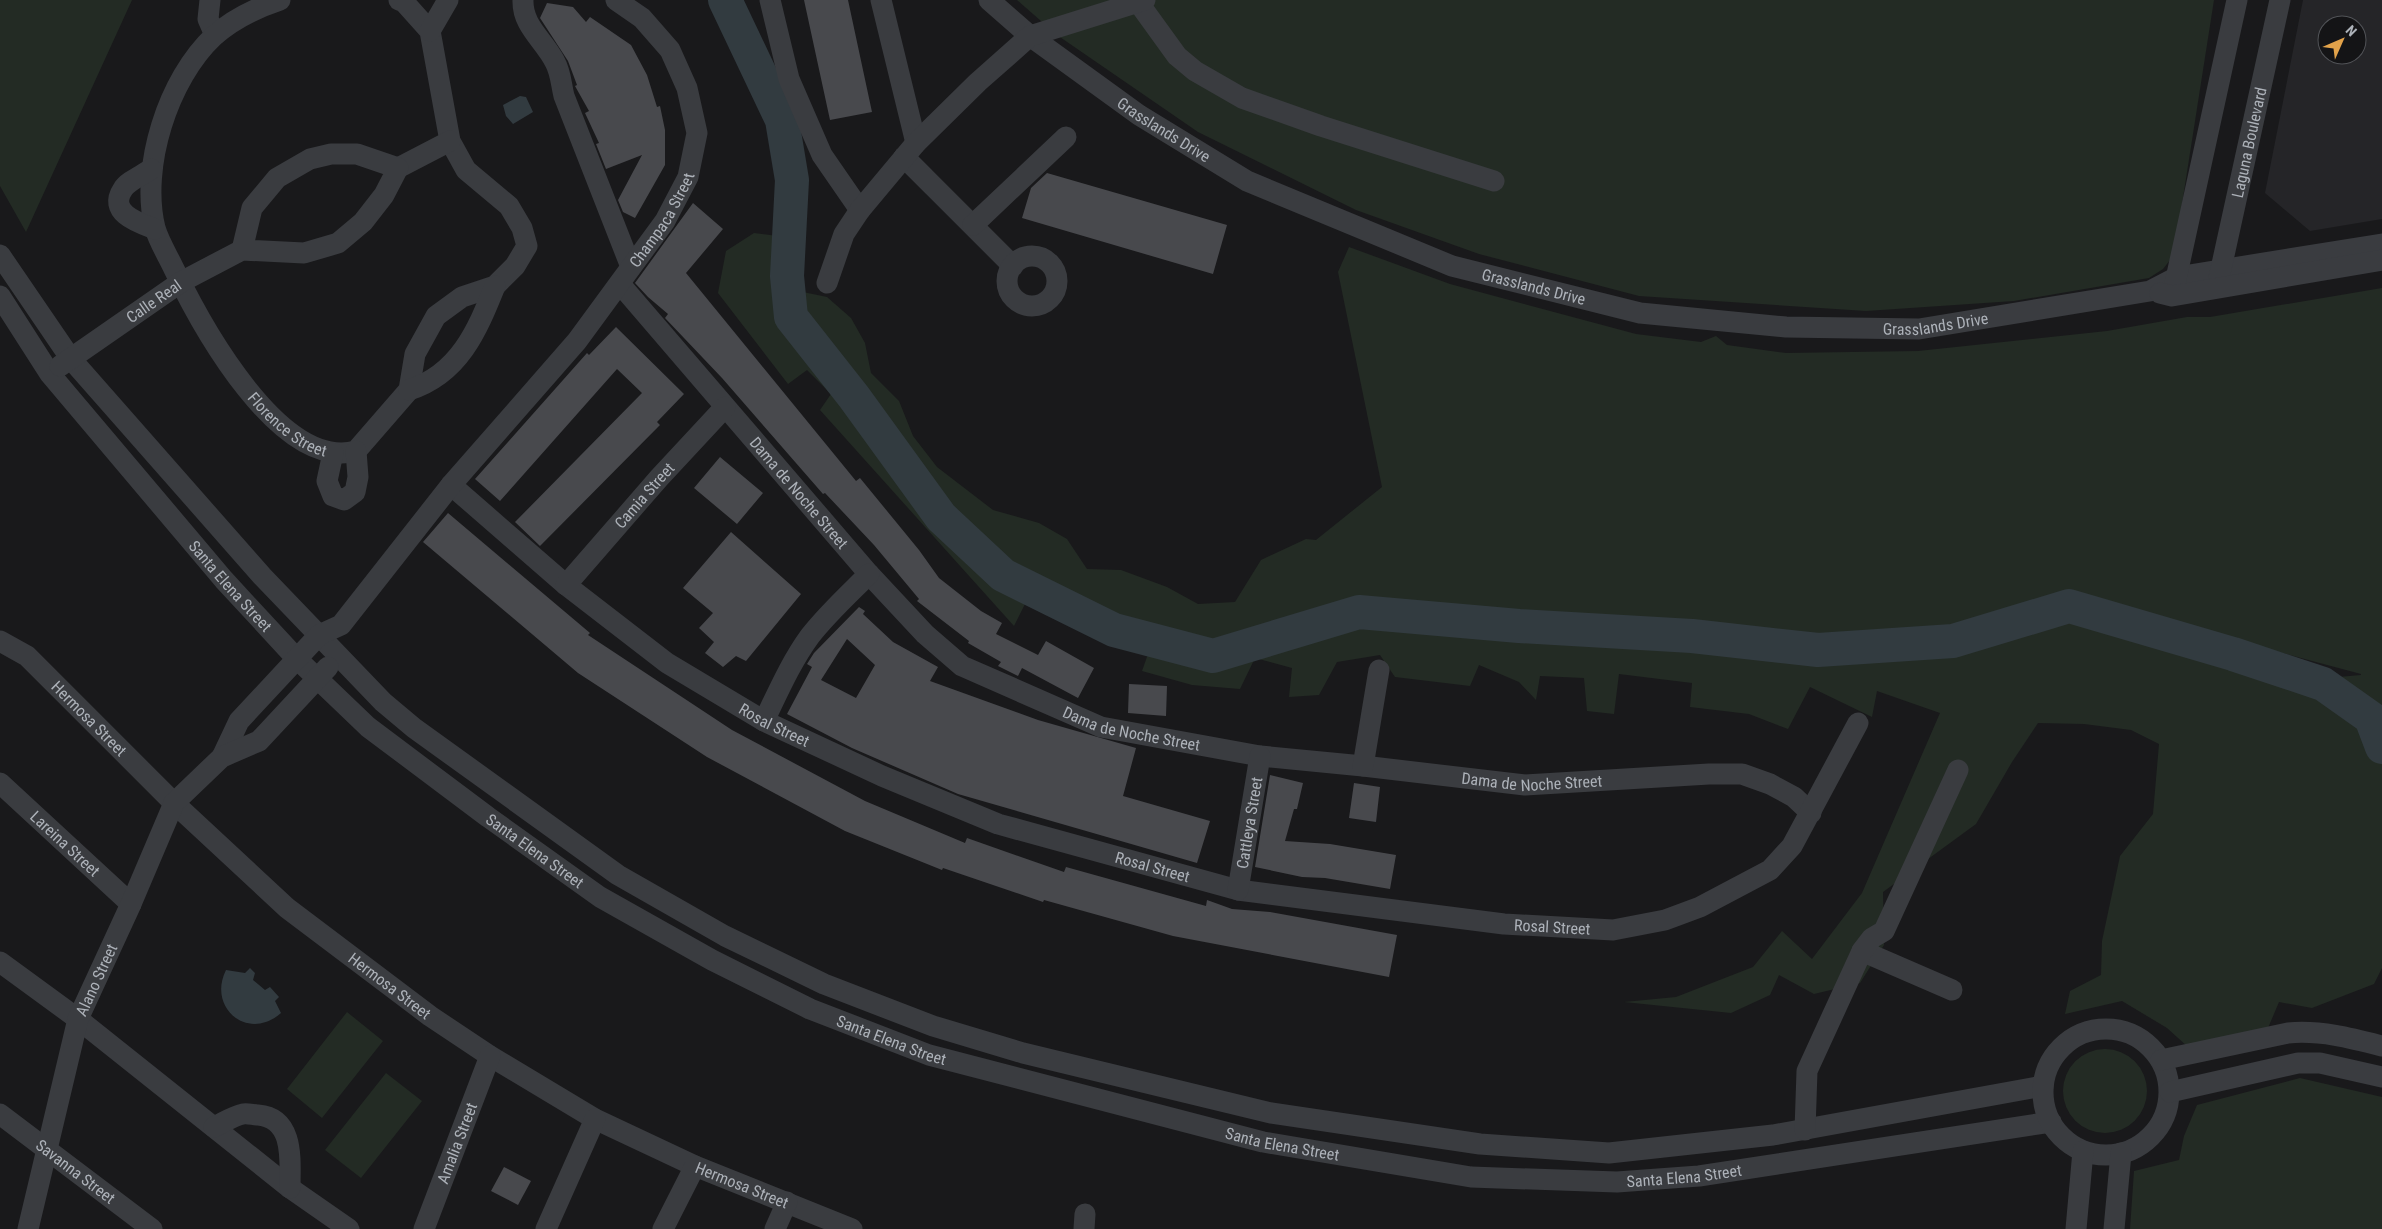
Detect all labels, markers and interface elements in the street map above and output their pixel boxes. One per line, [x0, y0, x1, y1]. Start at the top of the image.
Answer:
north arrow [2317, 15, 2367, 65]
text: N [2343, 22, 2360, 39]
street label: Laguna Boulevard [2228, 85, 2271, 200]
street label: Grasslands Drive [1113, 93, 1214, 166]
street label: Champaca Street [625, 171, 699, 271]
street label: Grasslands Drive [1480, 265, 1588, 309]
street label: Calle Real [123, 276, 185, 327]
street label: Grasslands Drive [1883, 309, 1990, 339]
street label: Florence Street [244, 389, 329, 461]
street label: Dama de Noche Street [746, 433, 852, 553]
street label: Camia Street [611, 459, 679, 532]
street label: Santa Elena Street [185, 537, 276, 636]
street label: Hermosa Street [47, 677, 131, 760]
street label: Rosal Street [736, 699, 813, 751]
street label: Dama de Noche Street [1060, 702, 1202, 755]
street label: Dama de Noche Street [1461, 769, 1603, 795]
street label: Cattleya Street [1233, 775, 1266, 870]
street label: Lareina Street [26, 807, 104, 881]
street label: Santa Elena Street [482, 810, 587, 892]
street label: Rosal Street [1113, 848, 1192, 886]
street label: Rosal Street [1513, 916, 1591, 939]
street label: Alano Street [72, 941, 121, 1019]
street label: Hermosa Street [345, 949, 435, 1024]
street label: Santa Elena Street [834, 1011, 948, 1069]
street label: Amalia Street [433, 1100, 481, 1186]
street label: Santa Elena Street [1223, 1124, 1341, 1165]
street label: Savanna Street [32, 1136, 119, 1208]
street label: Hermosa Street [693, 1158, 791, 1213]
street label: Santa Elena Street [1626, 1161, 1743, 1191]

